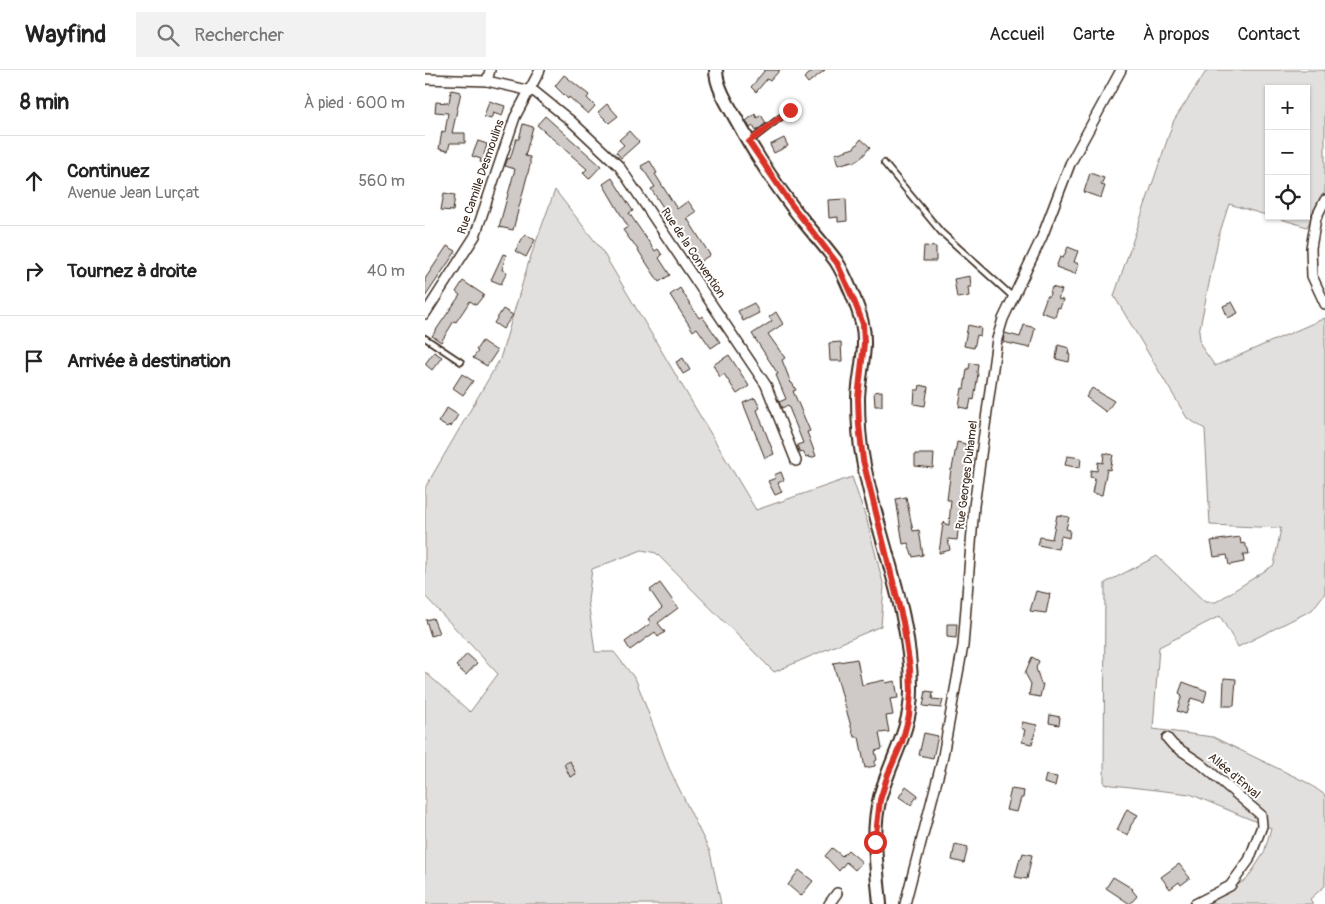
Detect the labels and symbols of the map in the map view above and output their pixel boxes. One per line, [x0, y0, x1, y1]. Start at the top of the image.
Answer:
route end [779, 99, 802, 122]
street label: Rue Camille Desmoulins [454, 117, 508, 236]
street label: Rue de la Convention [657, 205, 729, 301]
street label: Rue Georges Duhamel [953, 419, 981, 531]
street label: Allée d'Enval [1205, 750, 1263, 802]
route start [864, 831, 887, 854]

